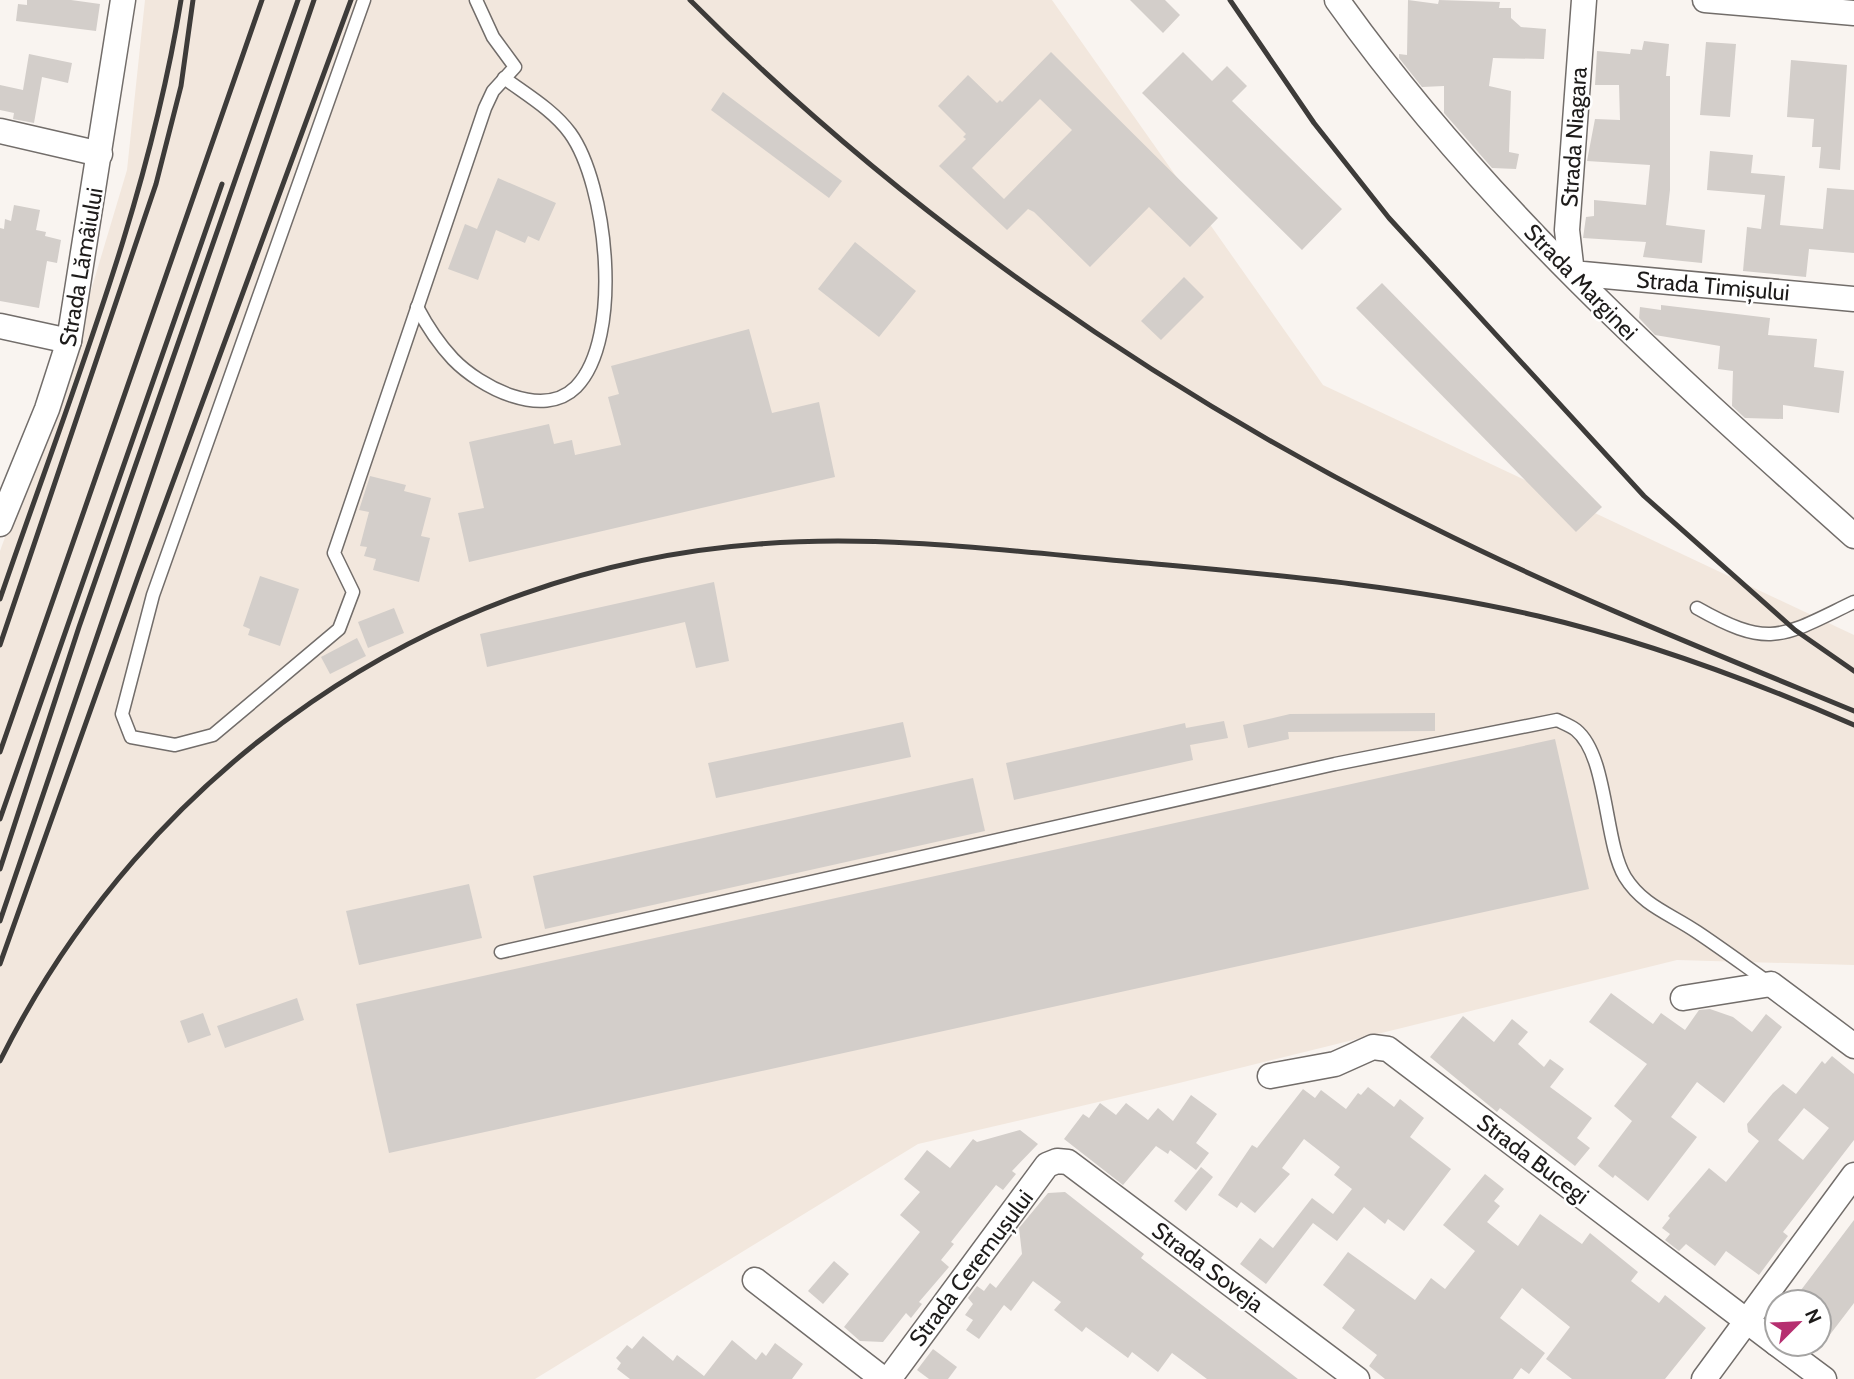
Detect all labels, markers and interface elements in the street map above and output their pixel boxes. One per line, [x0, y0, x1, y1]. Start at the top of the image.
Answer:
street label: Strada Niagara [1555, 66, 1593, 208]
street label: Strada Lămâiului [53, 185, 109, 349]
street label: Strada Marginei [1518, 218, 1644, 346]
street label: Strada Timișului [1635, 265, 1791, 308]
street label: Strada Bucegi [1472, 1108, 1594, 1210]
street label: Strada Ceremușului [903, 1184, 1040, 1352]
street label: Strada Soveja [1147, 1216, 1269, 1318]
north arrow [1763, 1288, 1833, 1358]
text: N [1800, 1305, 1826, 1327]

